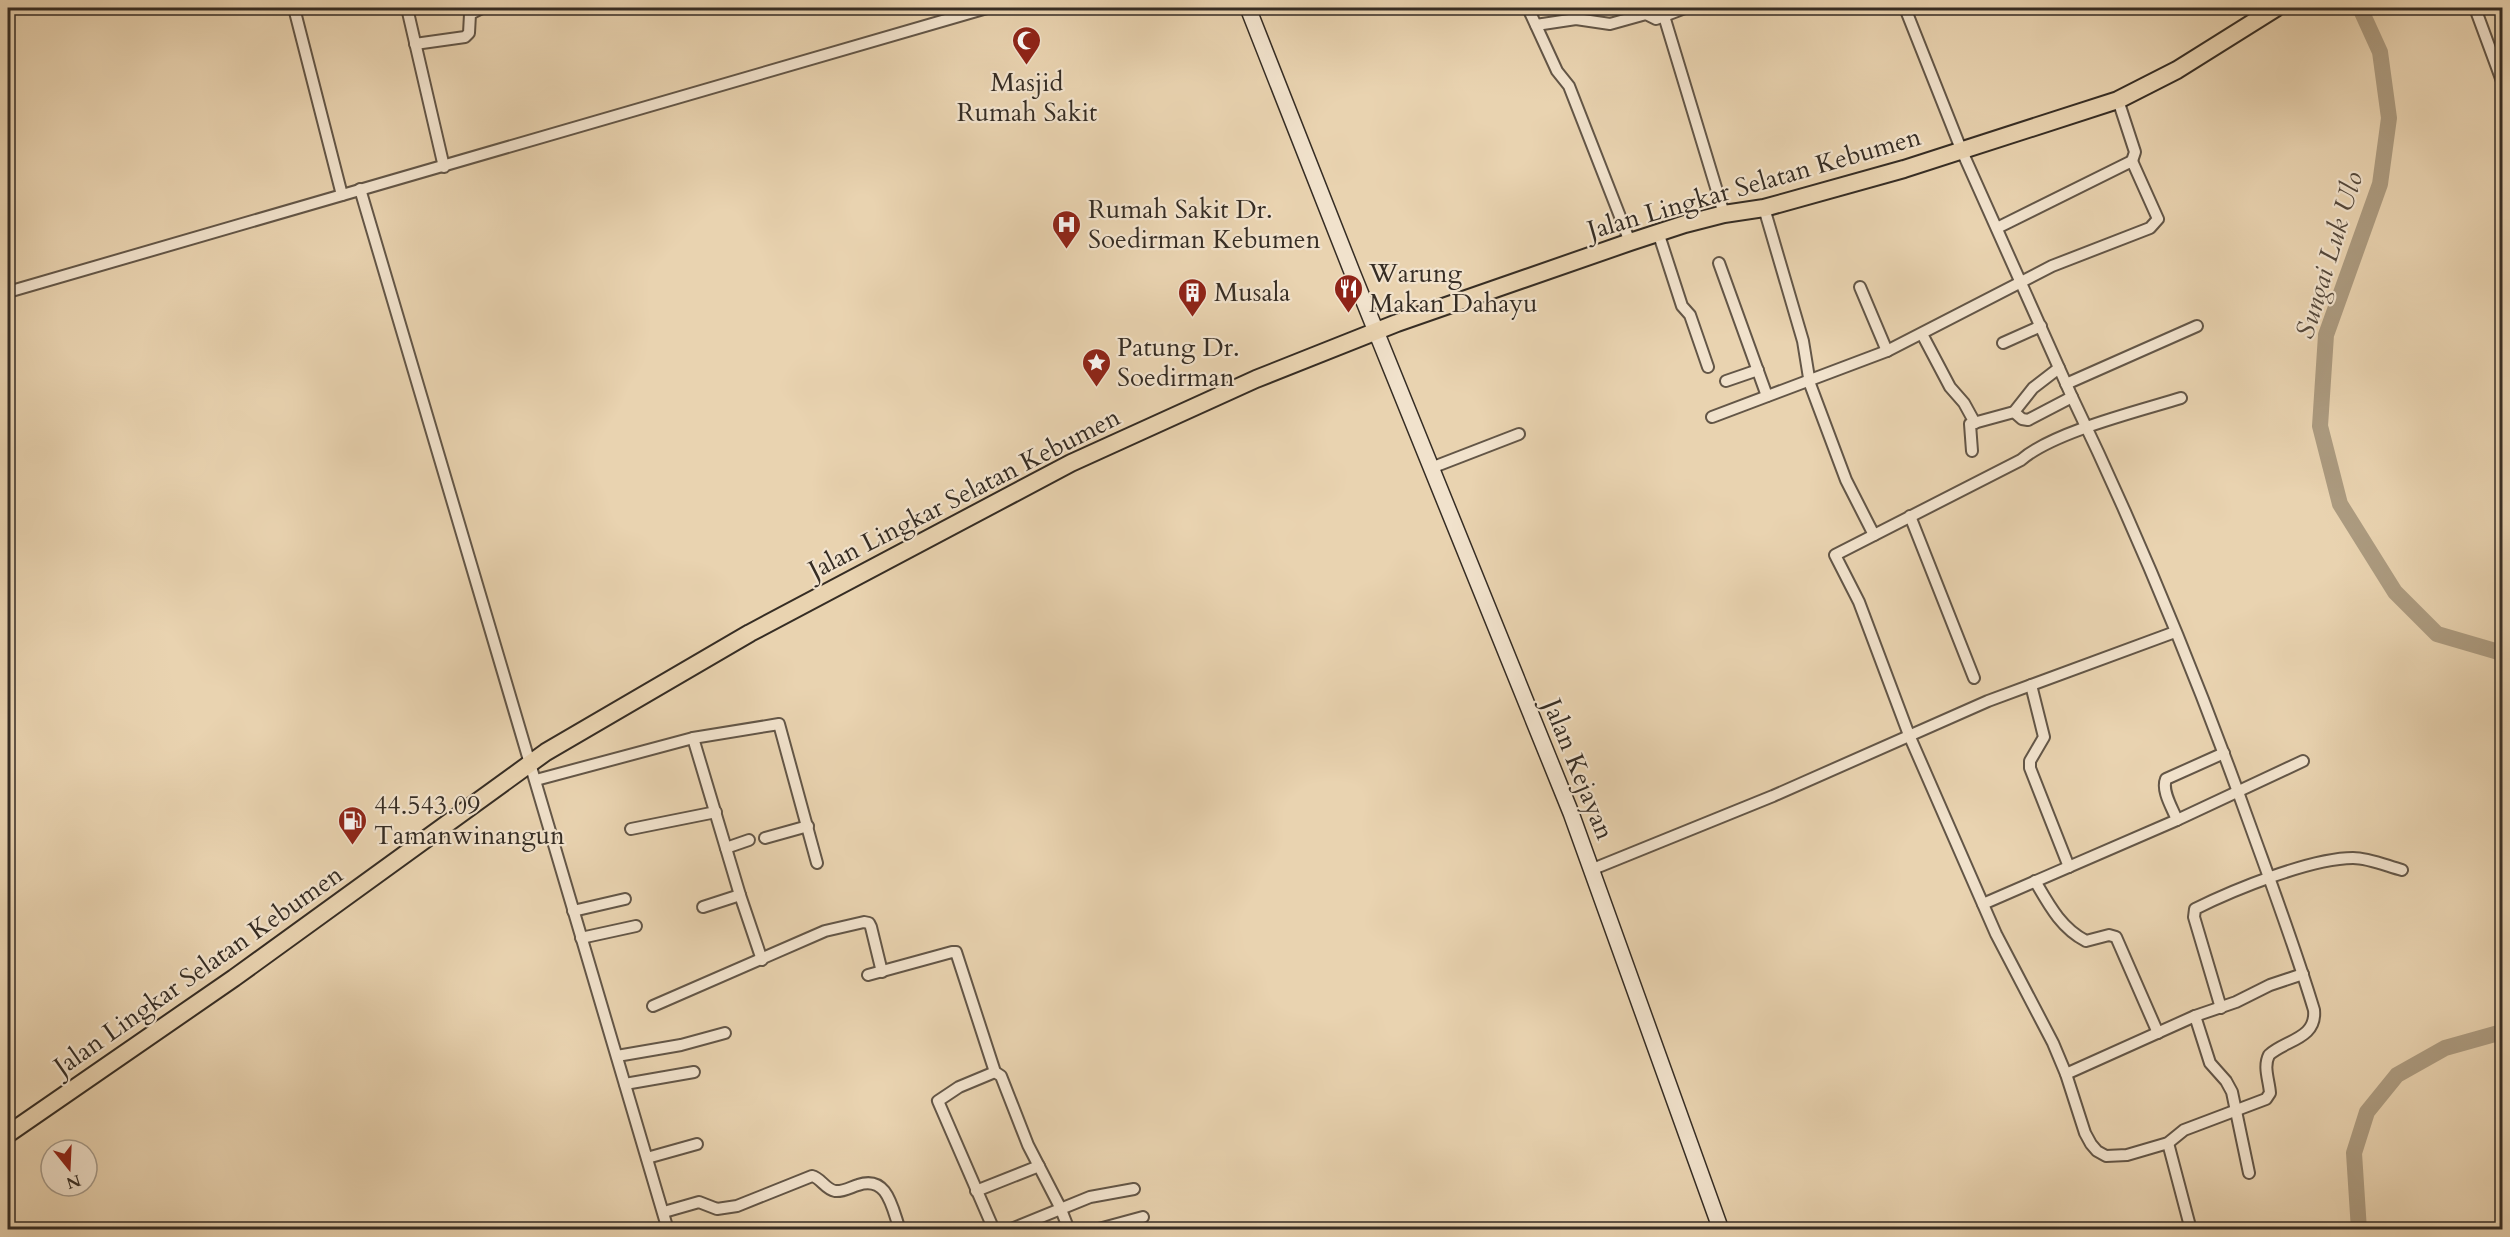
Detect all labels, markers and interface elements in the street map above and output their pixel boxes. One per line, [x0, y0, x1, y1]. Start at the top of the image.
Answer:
mosque icon: Masjid Rumah Sakit [1011, 24, 1043, 66]
place label: Masjid Rumah Sakit [957, 65, 1097, 130]
street label: Jalan Lingkar Selatan Kebumen [1579, 119, 1925, 249]
water label: Sungai Luk Ulo [2286, 167, 2373, 343]
place label: Rumah Sakit Dr. Soedirman Kebumen [1088, 192, 1321, 257]
hospital icon: Rumah Sakit Dr. Soedirman Kebumen [1051, 208, 1083, 250]
place label: Warung Makan Dahayu [1368, 256, 1538, 321]
restaurant icon: Warung Makan Dahayu [1332, 272, 1364, 314]
place label: Musala [1214, 275, 1291, 310]
building icon: Musala [1177, 276, 1209, 318]
place label: Patung Dr. Soedirman [1117, 330, 1240, 395]
place icon: Patung Dr. Soedirman [1080, 346, 1112, 388]
street label: Jalan Lingkar Selatan Kebumen [799, 399, 1126, 589]
street label: Jalan Kejayan [1533, 690, 1623, 845]
place label: 44.543.09 Tamanwinangun [374, 788, 565, 853]
fuel station icon: 44.543.09 Tamanwinangun [337, 804, 369, 846]
street label: Jalan Lingkar Selatan Kebumen [43, 857, 350, 1086]
north arrow [39, 1138, 99, 1198]
text: N [63, 1169, 83, 1194]

